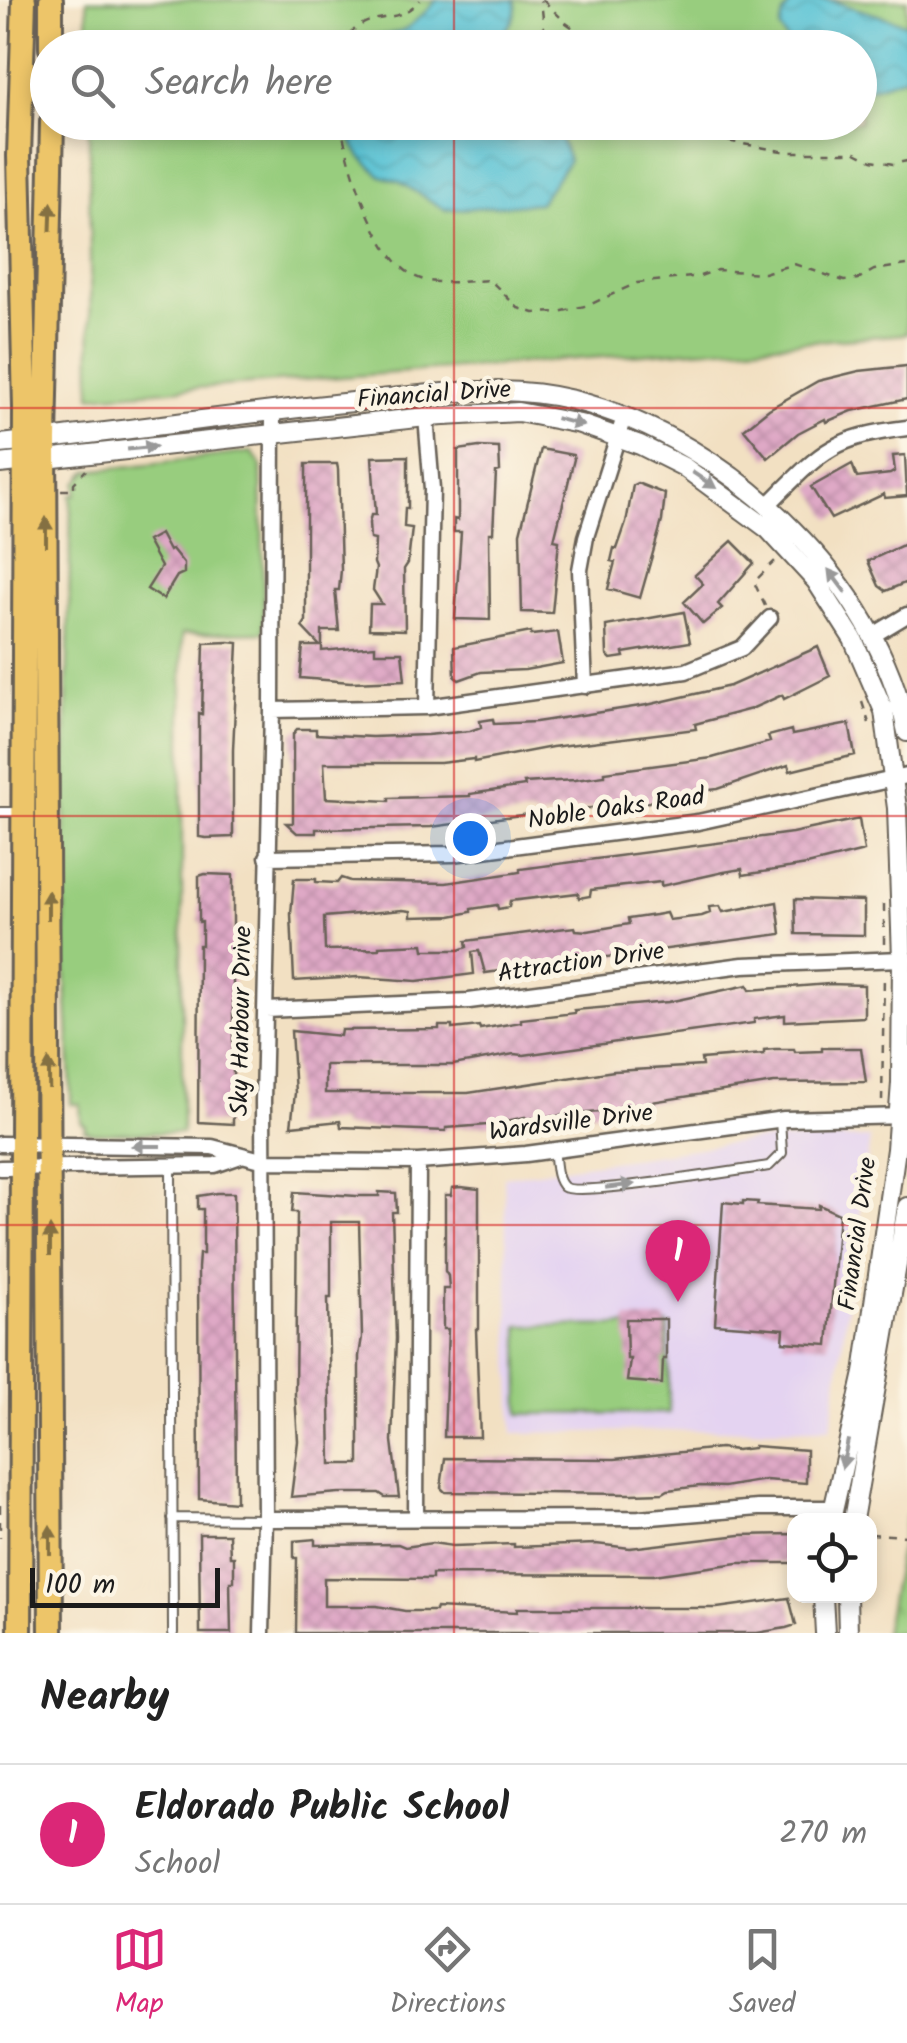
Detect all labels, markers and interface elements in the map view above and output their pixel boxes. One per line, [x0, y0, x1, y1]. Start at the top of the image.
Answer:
search box [30, 30, 877, 140]
text: Search here [145, 55, 332, 115]
icon: search [65, 58, 120, 113]
one-way arrow [43, 200, 59, 232]
street label: Financial Drive [356, 370, 512, 420]
one-way arrow [554, 414, 585, 430]
one-way arrow [127, 440, 159, 456]
one-way arrow [691, 470, 718, 489]
one-way arrow [38, 515, 54, 547]
one-way arrow [827, 568, 847, 594]
street label: Noble Oaks Road [525, 777, 709, 841]
your location [445, 813, 496, 864]
one-way arrow [40, 888, 56, 920]
street label: Sky Harbour Drive [220, 925, 264, 1117]
street label: Attraction Drive [495, 931, 667, 995]
one-way arrow [41, 1057, 57, 1089]
street label: Wardsville Drive [487, 1093, 655, 1153]
one-way arrow [129, 1138, 161, 1154]
street label: Financial Drive [827, 1155, 889, 1313]
one-way arrow [605, 1178, 637, 1194]
pin: 1 [646, 1220, 710, 1302]
one-way arrow [42, 1224, 58, 1256]
one-way arrow [837, 1439, 852, 1470]
map controls [787, 1513, 877, 1603]
button: locate [787, 1513, 877, 1603]
one-way arrow [42, 1523, 58, 1555]
scale bar [30, 1563, 220, 1608]
text: 100 m [45, 1563, 115, 1608]
text: Nearby [40, 1665, 169, 1732]
text: Eldorado Public School [135, 1779, 509, 1839]
text: 1 [68, 1809, 77, 1860]
text: 270 m [779, 1809, 867, 1860]
text: School [135, 1839, 220, 1890]
tab: Map [112, 1922, 167, 2027]
tab: Directions [390, 1922, 506, 2027]
tab: Saved [729, 1922, 795, 2027]

